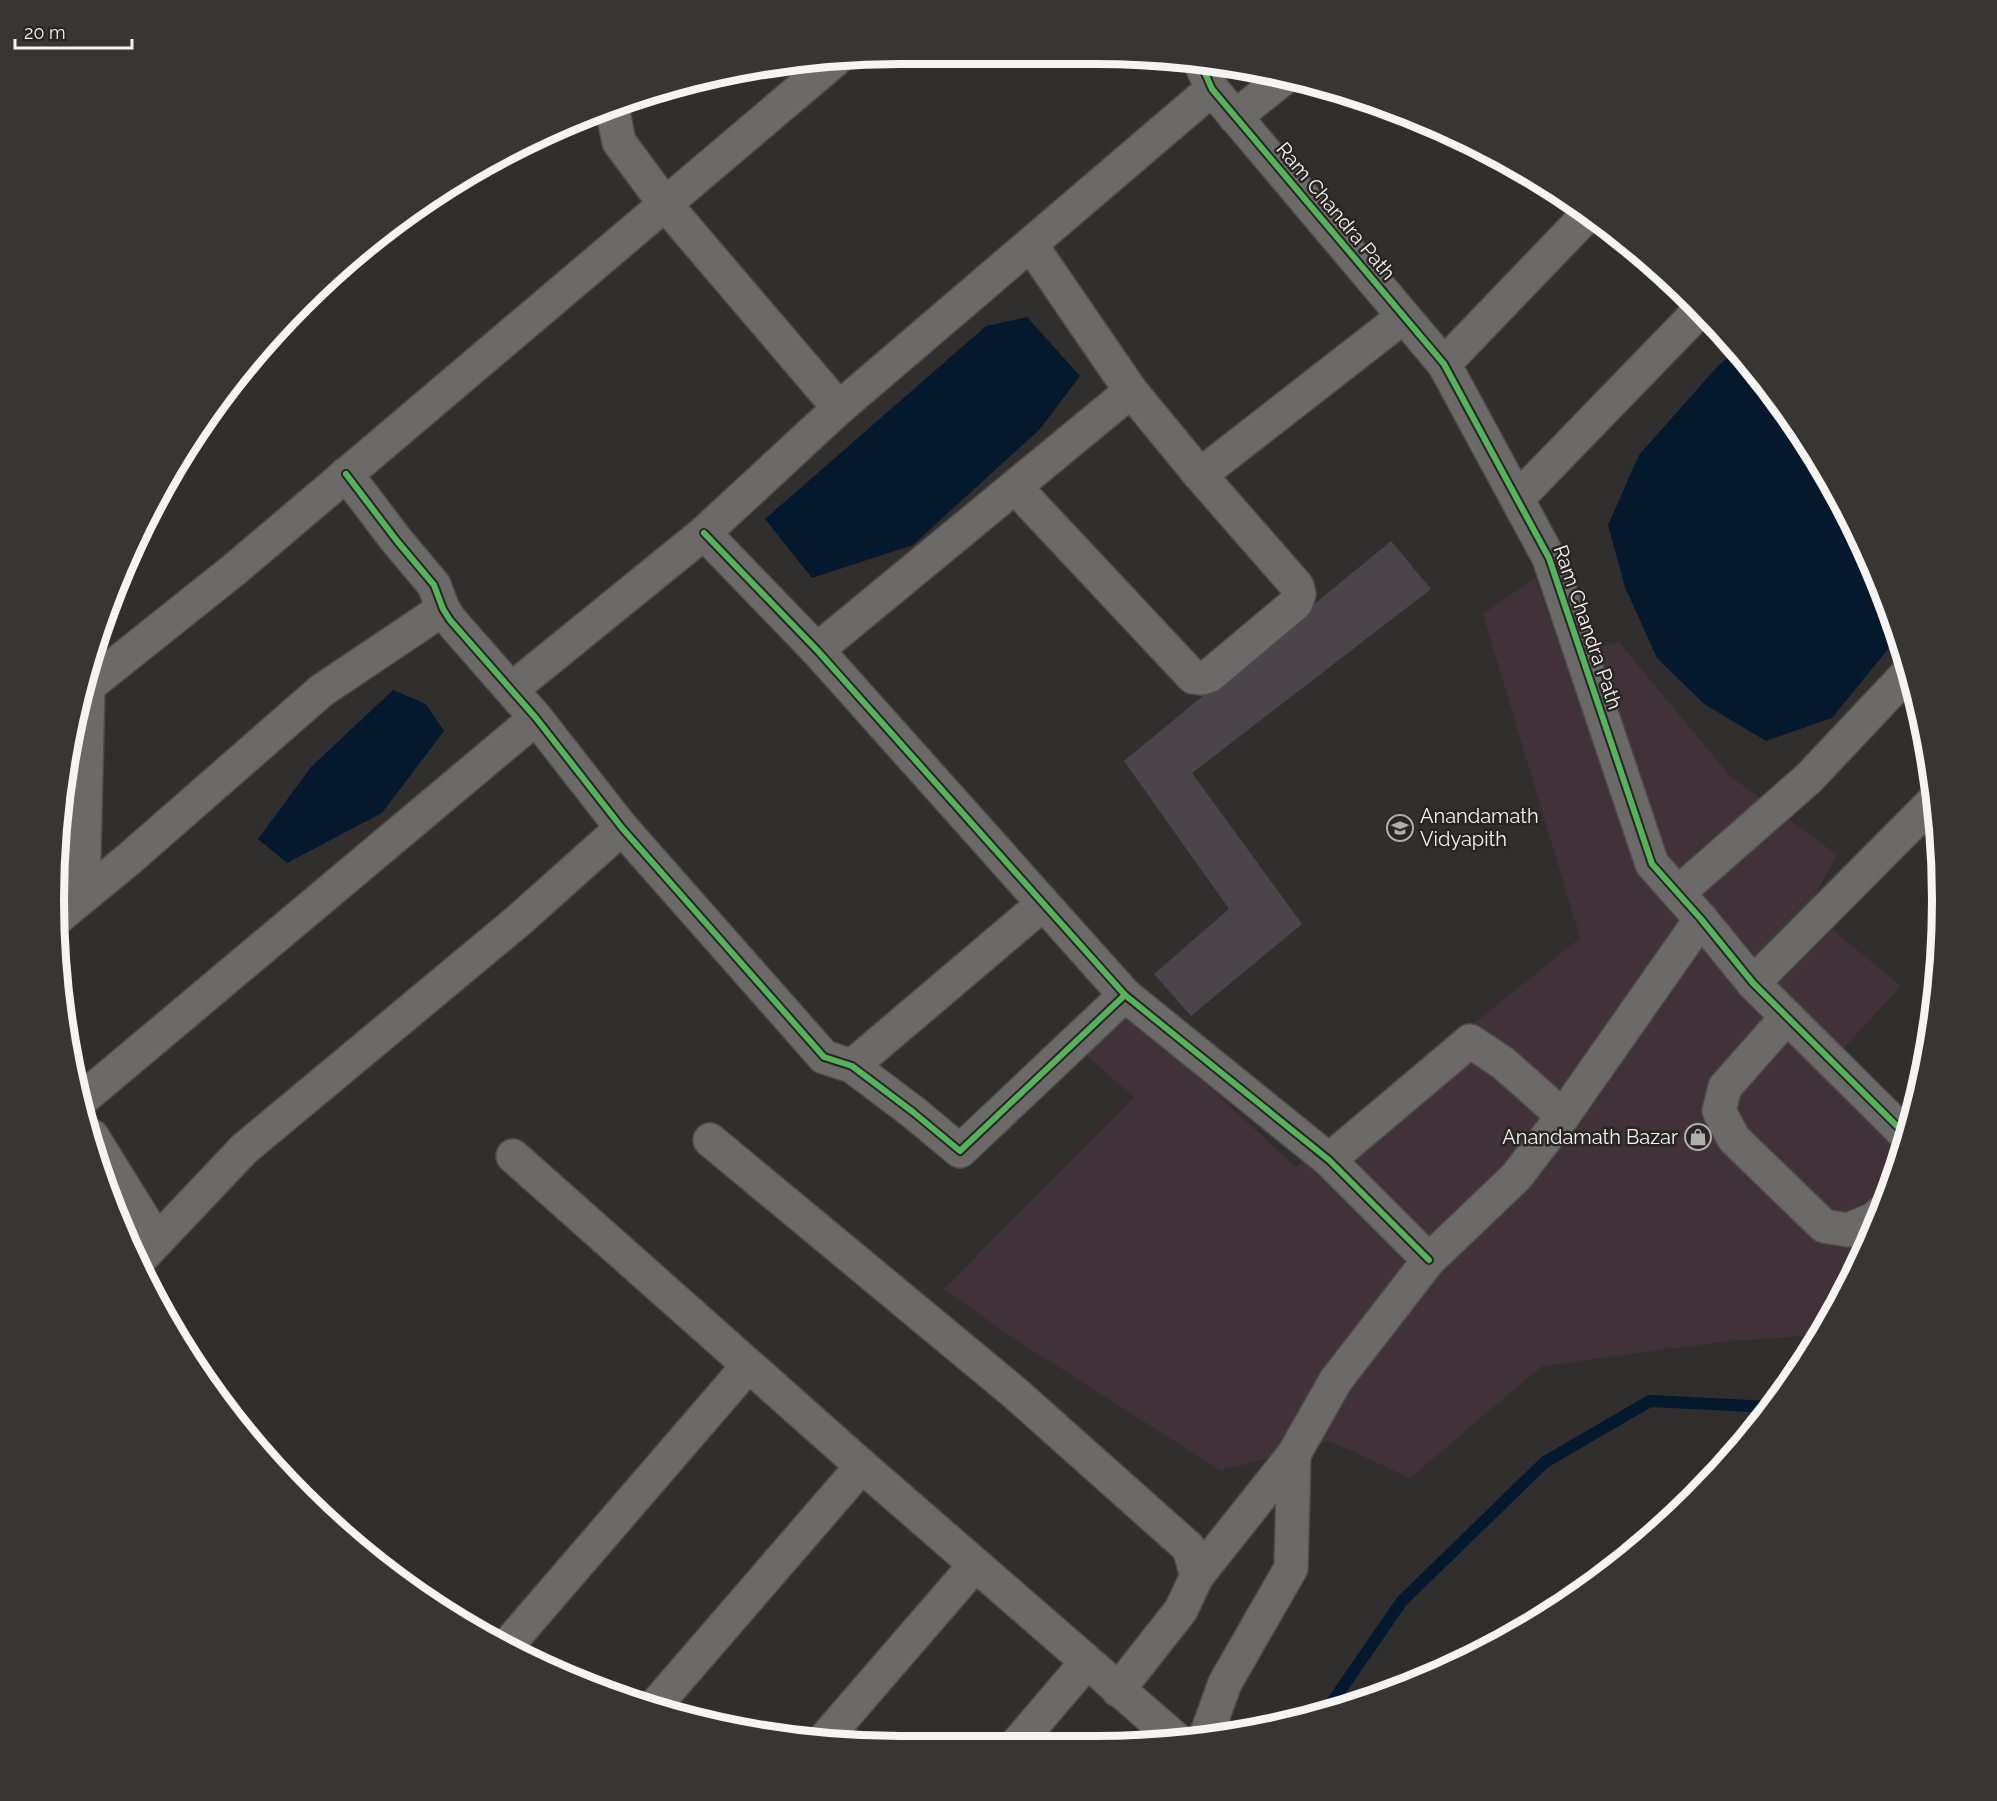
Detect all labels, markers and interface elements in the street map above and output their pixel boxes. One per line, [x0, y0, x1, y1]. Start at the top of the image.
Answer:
scale bar [15, 12, 132, 50]
text: 20 m [24, 22, 66, 43]
street label: Ram Chandra Path [1271, 137, 1401, 285]
street label: Ram Chandra Path [1549, 542, 1627, 712]
place label: Anandamath Vidyapith [1420, 804, 1539, 851]
school or university icon: Anandamath Vidyapith [1385, 813, 1415, 843]
shop icon: Anandamath Bazar [1683, 1122, 1713, 1152]
place label: Anandamath Bazar [1502, 1125, 1678, 1149]

